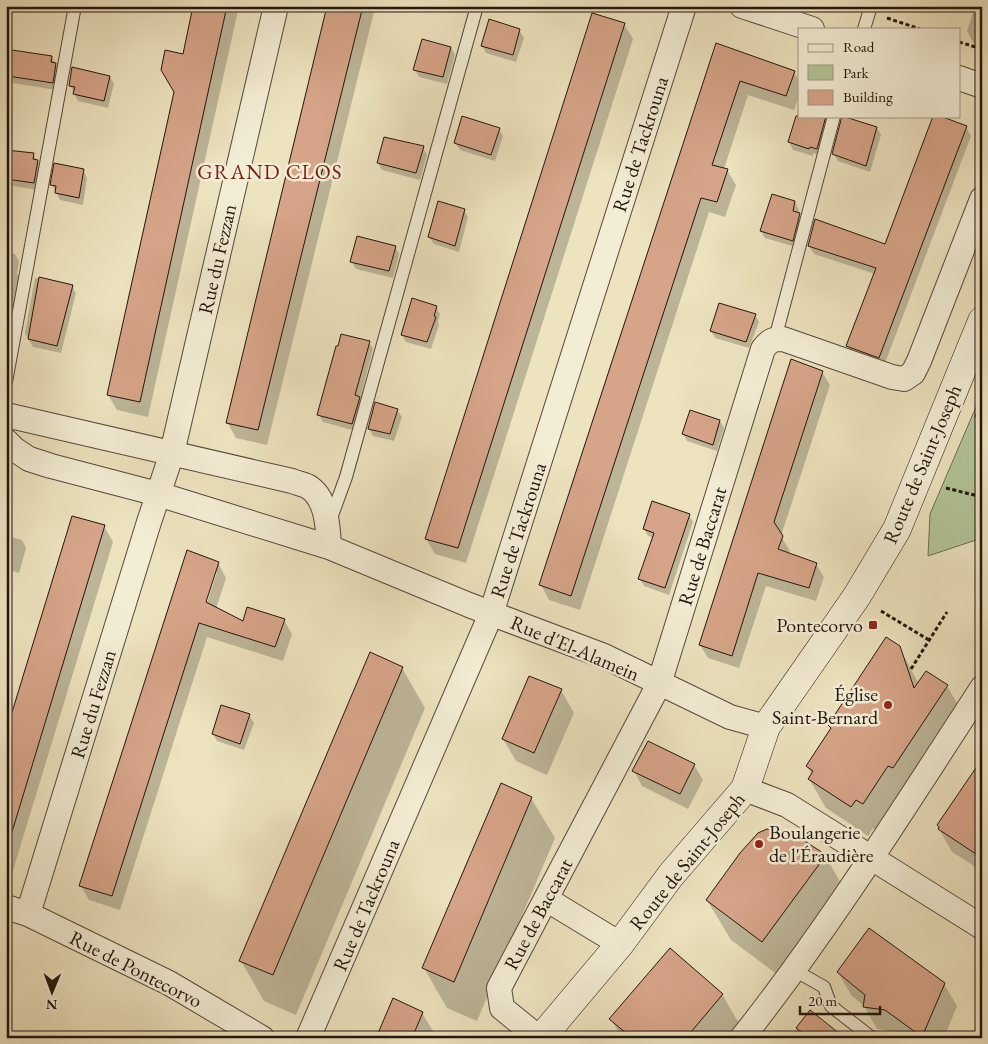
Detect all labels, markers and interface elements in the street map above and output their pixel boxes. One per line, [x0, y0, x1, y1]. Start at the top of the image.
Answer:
legend [798, 28, 960, 118]
text: Road [843, 37, 875, 56]
text: Park [843, 63, 870, 82]
street label: Rue de Tackrouna [606, 73, 674, 215]
text: Building [843, 87, 893, 106]
district label: GRAND CLOS [197, 158, 343, 185]
street label: Rue du Fezzan [192, 201, 242, 317]
street label: Route de Saint-Joseph [877, 380, 967, 548]
street label: Rue de Tackrouna [484, 459, 552, 601]
street label: Rue de Baccarat [672, 483, 733, 608]
street label: Rue d'El-Alamein [507, 609, 644, 687]
place label: Pontecorvo [776, 612, 863, 638]
marker: Pontecorvo [867, 619, 879, 631]
street label: Rue du Fezzan [64, 646, 122, 762]
place label: Église Saint-Bernard [772, 681, 879, 730]
marker: Église Saint-Bernard [882, 699, 894, 711]
street label: Route de Saint-Joseph [623, 787, 751, 935]
place label: Boulangerie de l'Éraudière [769, 819, 874, 868]
street label: Rue de Tackrouna [326, 835, 406, 975]
marker: Boulangerie de l'Éraudière [753, 838, 765, 850]
street label: Rue de Baccarat [498, 853, 579, 974]
street label: Rue de Pontecorvo [65, 924, 207, 1014]
north arrow [28, 966, 78, 1016]
scale bar [800, 984, 880, 1016]
text: 20 m [808, 991, 837, 1010]
text: N [45, 996, 58, 1014]

